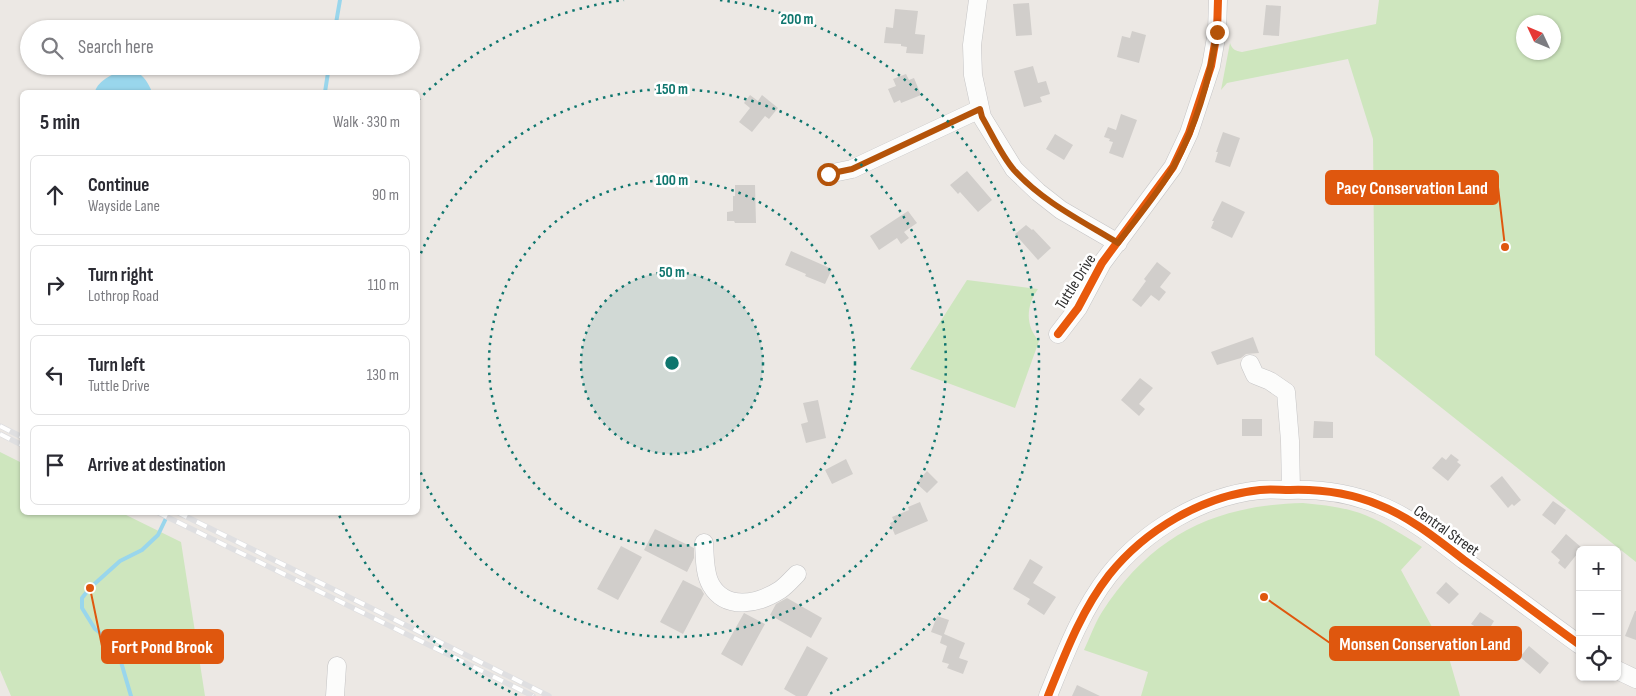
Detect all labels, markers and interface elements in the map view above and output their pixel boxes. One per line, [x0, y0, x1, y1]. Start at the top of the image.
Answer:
text: 200 m [780, 10, 814, 29]
north arrow [1516, 15, 1561, 60]
search box [20, 20, 420, 75]
route end [1206, 21, 1229, 44]
icon: search [38, 34, 66, 62]
text: Search here [78, 36, 154, 59]
text: 150 m [656, 80, 688, 99]
text: 5 min [40, 110, 80, 135]
text: Walk · 330 m [333, 113, 400, 132]
route start [817, 163, 840, 186]
text: 100 m [656, 171, 688, 190]
callout: Pacy Conservation Land [1326, 171, 1498, 204]
text: Continue [88, 174, 149, 197]
text: Pacy Conservation Land [1336, 178, 1488, 199]
icon: ahead [41, 181, 69, 209]
text: 90 m [372, 186, 399, 205]
text: Wayside Lane [88, 197, 160, 216]
street label: Tuttle Drive [1052, 251, 1100, 313]
text: 50 m [659, 263, 685, 282]
text: Turn right [88, 264, 153, 287]
icon: right [41, 271, 69, 299]
text: 110 m [368, 276, 399, 295]
text: Lothrop Road [88, 287, 159, 306]
text: Turn left [88, 354, 145, 377]
centre of rings [663, 354, 681, 372]
icon: left [41, 361, 69, 389]
text: 130 m [367, 366, 399, 385]
text: Tuttle Drive [88, 377, 150, 396]
icon: arrive [41, 451, 69, 479]
text: Arrive at destination [88, 454, 226, 477]
street label: Central Street [1410, 502, 1483, 561]
map controls [1576, 546, 1621, 681]
button: + [1576, 546, 1621, 591]
button: − [1576, 591, 1621, 636]
callout: Monsen Conservation Land [1330, 627, 1521, 660]
callout: Fort Pond Brook [102, 630, 223, 663]
text: Monsen Conservation Land [1339, 634, 1511, 655]
button: locate [1576, 636, 1621, 681]
text: Fort Pond Brook [111, 637, 213, 658]

